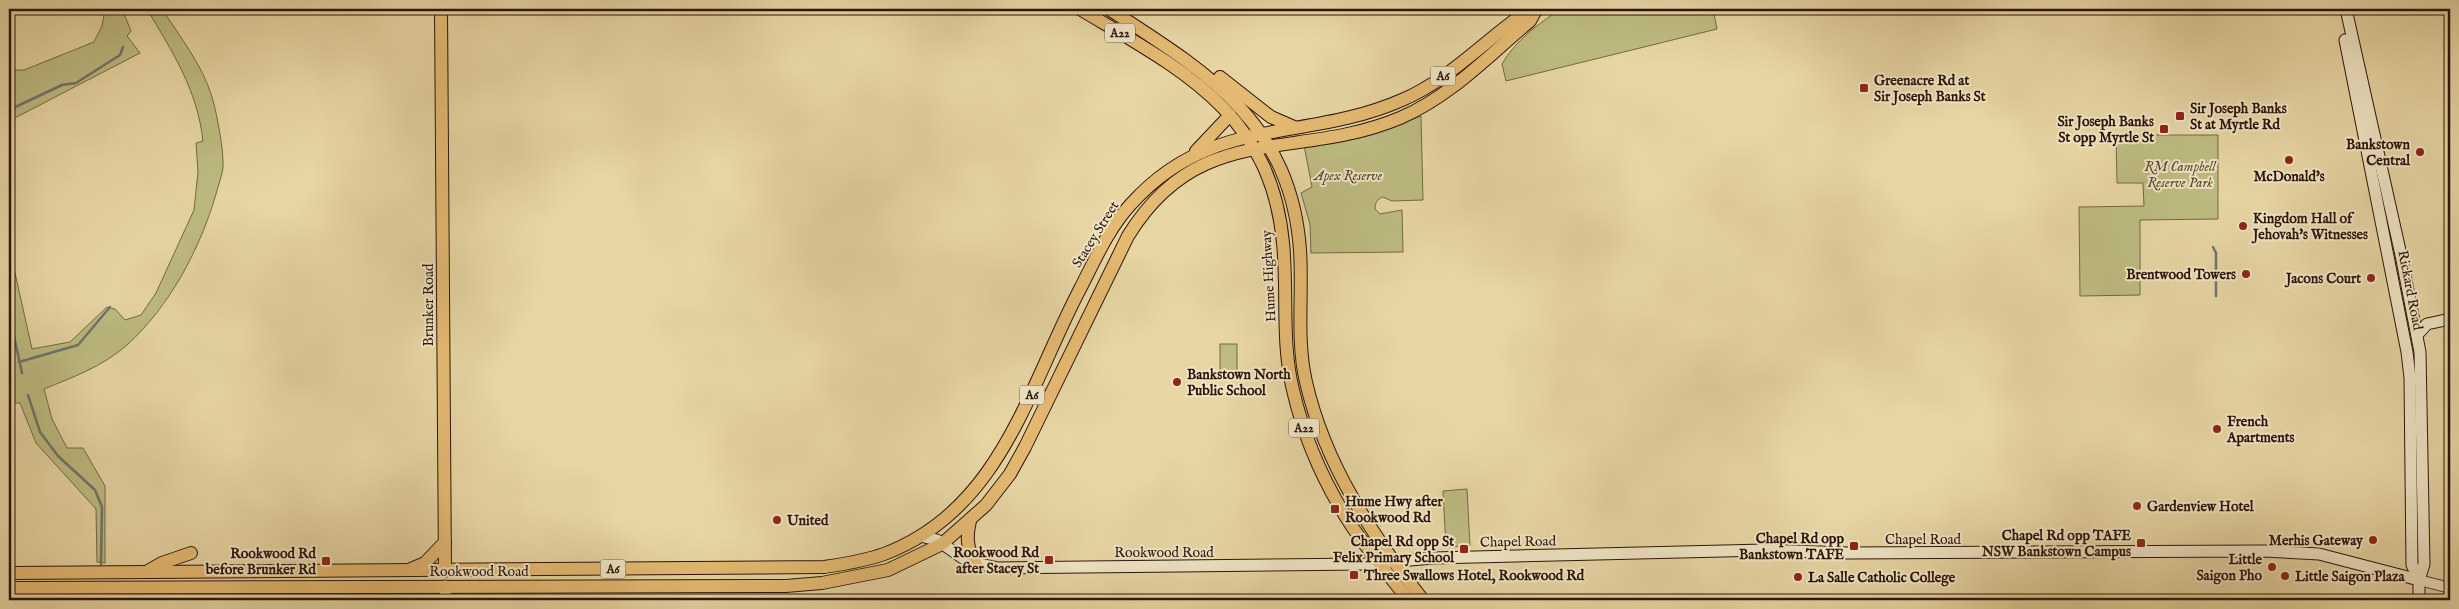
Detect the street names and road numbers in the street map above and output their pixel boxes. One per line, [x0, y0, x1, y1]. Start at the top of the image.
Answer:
road number: A22 [1105, 23, 1135, 42]
road number: A6 [1430, 66, 1456, 85]
street label: Stacey Street [1068, 198, 1124, 271]
street label: Hume Highway [1258, 229, 1280, 322]
street label: Rickard Road [2393, 249, 2427, 332]
street label: Brunker Road [420, 263, 438, 346]
road number: A6 [1020, 386, 1044, 404]
road number: A22 [1289, 418, 1319, 438]
street label: Chapel Road [1885, 531, 1962, 549]
street label: Chapel Road [1480, 532, 1557, 552]
street label: Rookwood Road [1114, 544, 1214, 562]
road number: A6 [600, 560, 626, 578]
street label: Rookwood Road [429, 563, 529, 581]

